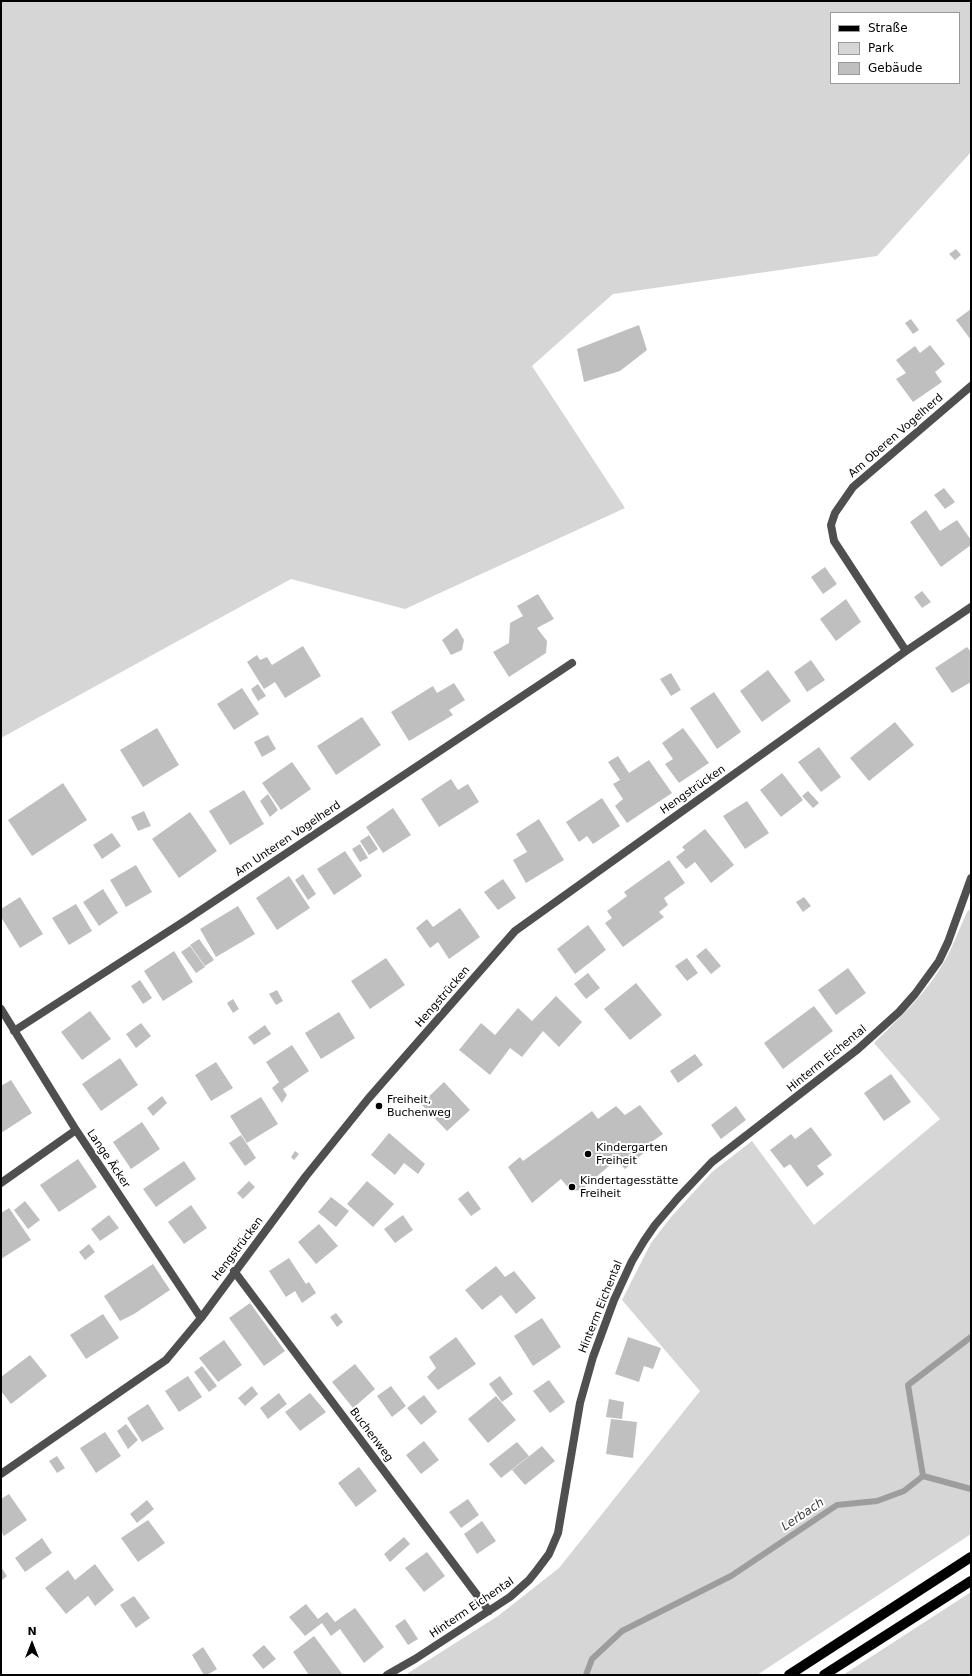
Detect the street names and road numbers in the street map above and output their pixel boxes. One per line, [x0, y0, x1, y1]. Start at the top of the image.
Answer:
street label: Am Oberen Vogelherd [846, 391, 946, 481]
street label: Hengstrücken [658, 763, 728, 817]
street label: Am Unteren Vogelherd [233, 799, 343, 879]
street label: Hengstrücken [413, 964, 473, 1030]
street label: Hinterm Eichental [784, 1023, 870, 1095]
street label: Lange Äcker [84, 1127, 132, 1191]
street label: Hengstrücken [210, 1215, 266, 1283]
street label: Hinterm Eichental [576, 1259, 626, 1355]
street label: Buchenweg [346, 1405, 396, 1465]
street label: Hinterm Eichental [427, 1575, 517, 1641]

